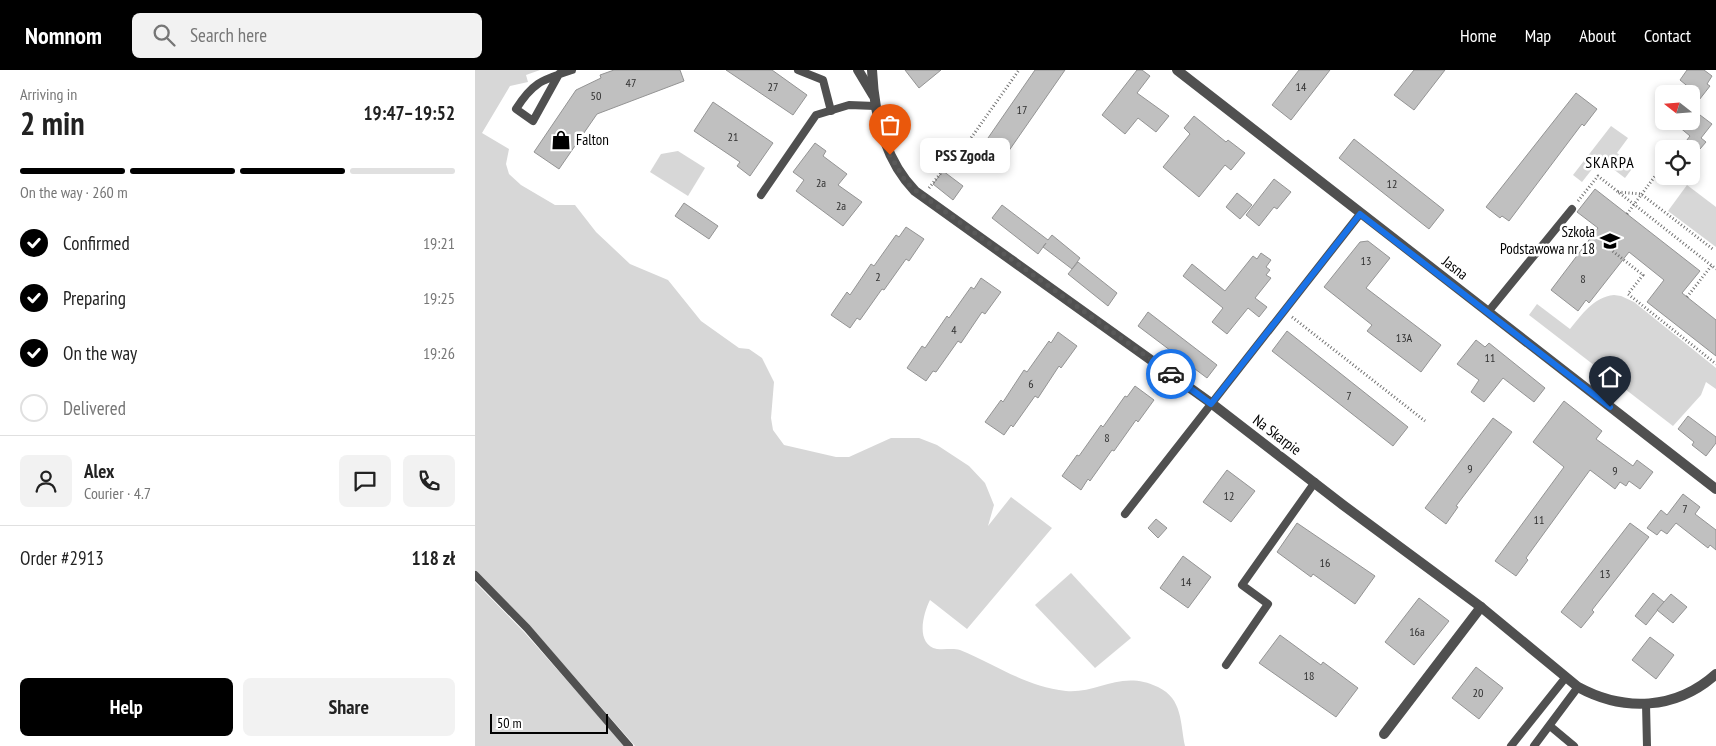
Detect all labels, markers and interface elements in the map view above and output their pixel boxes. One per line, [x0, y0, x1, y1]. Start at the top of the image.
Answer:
search box [132, 13, 482, 58]
text: Nomnom [25, 20, 102, 51]
icon: search [150, 21, 178, 49]
text: Search here [190, 23, 267, 47]
text: Home [1460, 24, 1497, 47]
text: Map [1525, 24, 1551, 47]
text: About [1579, 24, 1616, 47]
text: Contact [1644, 24, 1691, 47]
house number: 47 [626, 75, 636, 90]
house number: 27 [768, 79, 778, 94]
house number: 14 [1296, 79, 1307, 94]
text: Arriving in [20, 84, 77, 104]
north arrow [1655, 85, 1700, 130]
map controls [1655, 85, 1700, 185]
house number: 50 [591, 88, 601, 103]
text: 19:47–19:52 [363, 101, 455, 125]
text: 2 min [20, 102, 85, 144]
house number: 17 [1017, 102, 1027, 117]
pin [869, 104, 911, 155]
icon: bag [876, 111, 904, 139]
shop icon: Falton [550, 129, 572, 151]
house number: 21 [728, 129, 738, 144]
place label: Falton [576, 130, 609, 149]
callout: PSS Zgoda [920, 138, 1010, 172]
button: locate [1655, 140, 1700, 185]
text: PSS Zgoda [935, 145, 995, 165]
district label: SKARPA [1585, 152, 1635, 172]
house number: 2a [816, 175, 826, 190]
house number: 12 [1387, 176, 1397, 191]
text: On the way · 260 m [20, 182, 128, 202]
house number: 2a [836, 198, 846, 213]
place label: Szkoła Podstawowa nr 18 [1500, 222, 1595, 258]
icon: check [20, 229, 48, 257]
school or university icon: Szkoła Podstawowa nr 18 [1599, 230, 1621, 252]
text: Confirmed [63, 231, 130, 255]
text: 19:21 [423, 233, 455, 253]
street label: Jasna [1438, 251, 1472, 283]
house number: 13 [1361, 253, 1371, 268]
house number: 2 [875, 269, 881, 284]
house number: 8 [1580, 271, 1586, 286]
icon: check [20, 284, 48, 312]
text: Preparing [63, 286, 126, 310]
text: 19:25 [423, 288, 455, 308]
house number: 4 [951, 322, 957, 337]
house number: 13A [1396, 330, 1413, 345]
icon: check [20, 339, 48, 367]
text: On the way [63, 341, 137, 365]
text: 19:26 [423, 343, 455, 363]
courier [1146, 349, 1196, 399]
house number: 11 [1485, 350, 1495, 365]
pin [1589, 356, 1631, 407]
icon: car [1157, 360, 1185, 388]
icon: home [1596, 363, 1624, 391]
house number: 6 [1028, 376, 1034, 391]
house number: 7 [1346, 388, 1352, 403]
text: Delivered [63, 396, 126, 420]
street label: Na Skarpie [1249, 410, 1305, 459]
house number: 8 [1104, 430, 1110, 445]
button: person [20, 455, 72, 507]
button: chat [339, 455, 391, 507]
button: phone [403, 455, 455, 507]
text: Alex [84, 459, 114, 483]
house number: 9 [1467, 461, 1473, 476]
house number: 9 [1612, 463, 1618, 478]
text: Courier · 4.7 [84, 483, 151, 503]
house number: 12 [1224, 488, 1234, 503]
house number: 7 [1682, 501, 1688, 516]
house number: 11 [1534, 512, 1544, 527]
text: Order #2913 [20, 546, 104, 570]
text: 118 zł [412, 546, 455, 570]
house number: 16 [1320, 555, 1330, 570]
house number: 13 [1600, 566, 1610, 581]
house number: 14 [1181, 574, 1192, 589]
house number: 16a [1409, 624, 1425, 639]
house number: 18 [1304, 668, 1314, 683]
button: Help [20, 678, 233, 736]
button: Share [243, 678, 455, 736]
house number: 20 [1473, 685, 1483, 700]
scale bar [490, 711, 607, 734]
text: 50 m [497, 714, 522, 732]

